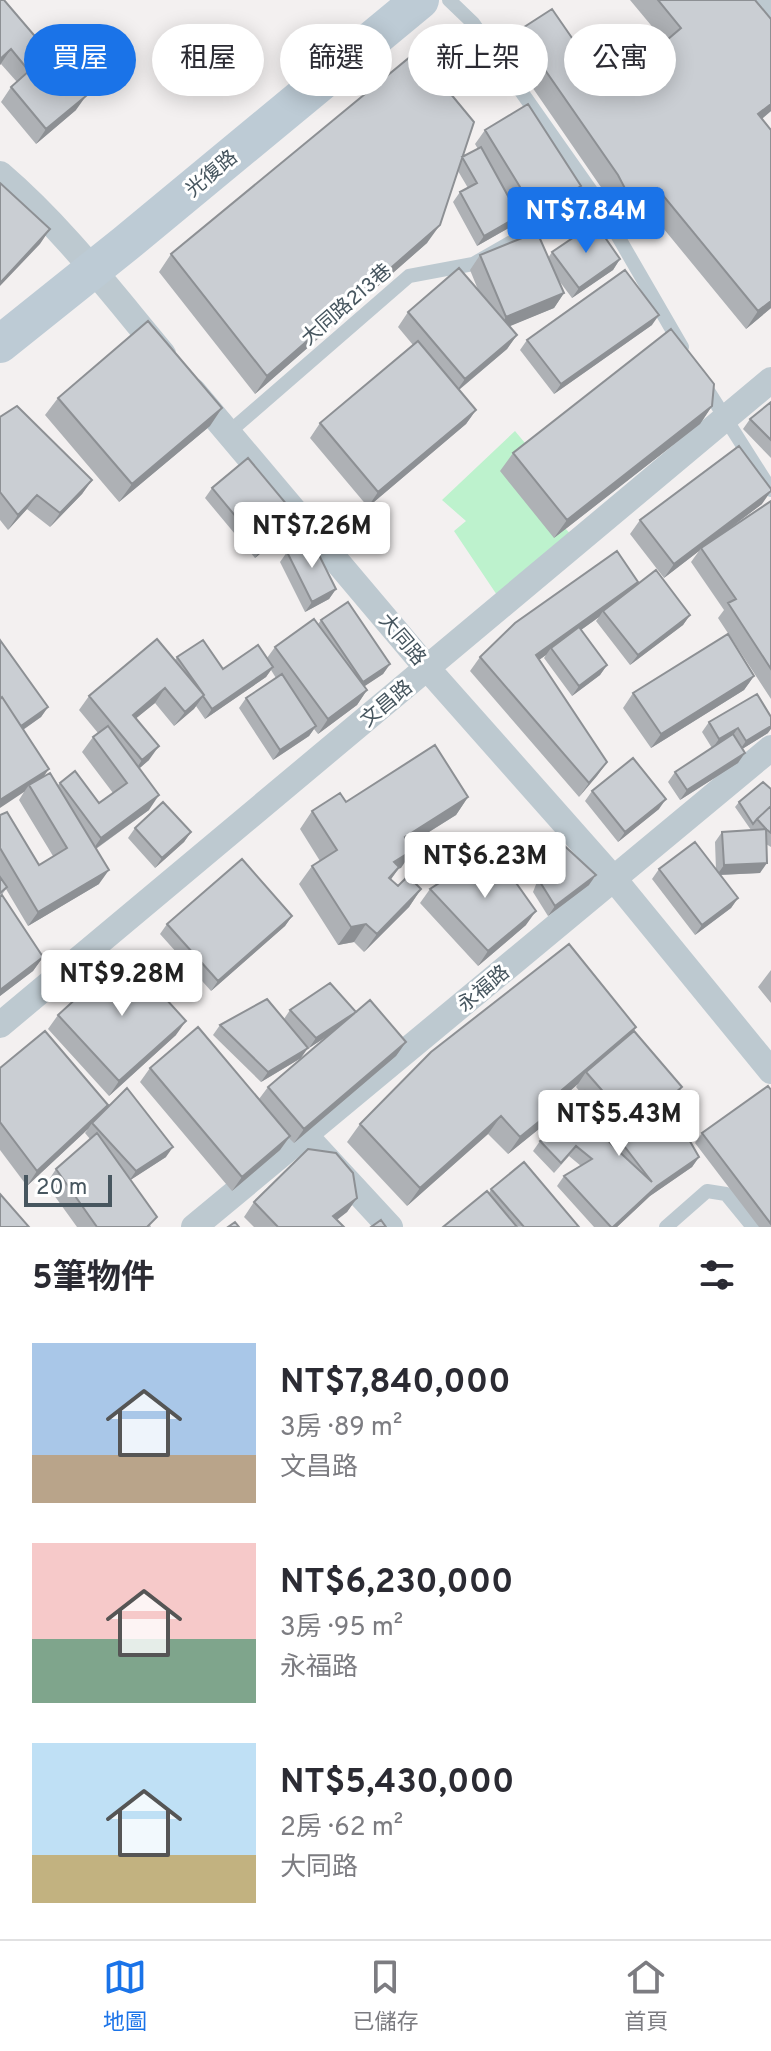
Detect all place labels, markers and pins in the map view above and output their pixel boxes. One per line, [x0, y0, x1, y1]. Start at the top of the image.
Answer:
pin: NT$7.84M [503, 187, 669, 255]
pin: NT$7.26M [229, 502, 395, 570]
pin: NT$6.23M [402, 832, 568, 900]
pin: NT$9.28M [39, 950, 205, 1018]
pin: NT$5.43M [536, 1090, 702, 1158]

